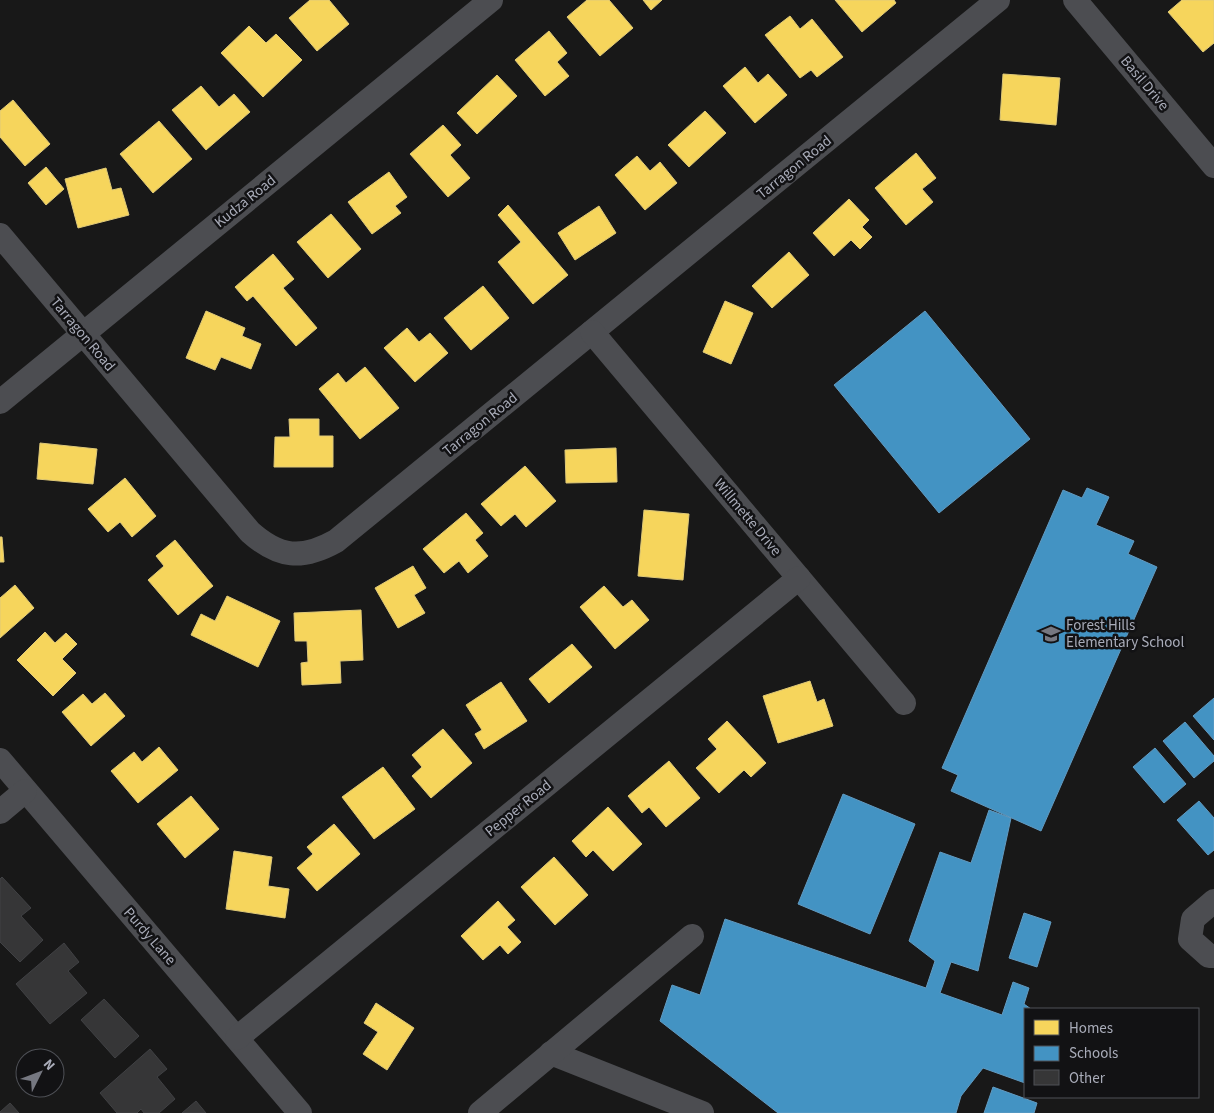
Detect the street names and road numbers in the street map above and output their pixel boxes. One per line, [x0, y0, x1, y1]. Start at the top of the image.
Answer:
street label: Basil Drive [1115, 51, 1174, 115]
street label: Tarragon Road [752, 131, 836, 204]
street label: Kudza Road [210, 170, 281, 233]
street label: Tarragon Road [45, 293, 120, 376]
street label: Tarragon Road [438, 388, 522, 461]
street label: Willmette Drive [709, 474, 786, 561]
street label: Pepper Road [481, 775, 556, 842]
street label: Purdy Lane [119, 903, 181, 970]

